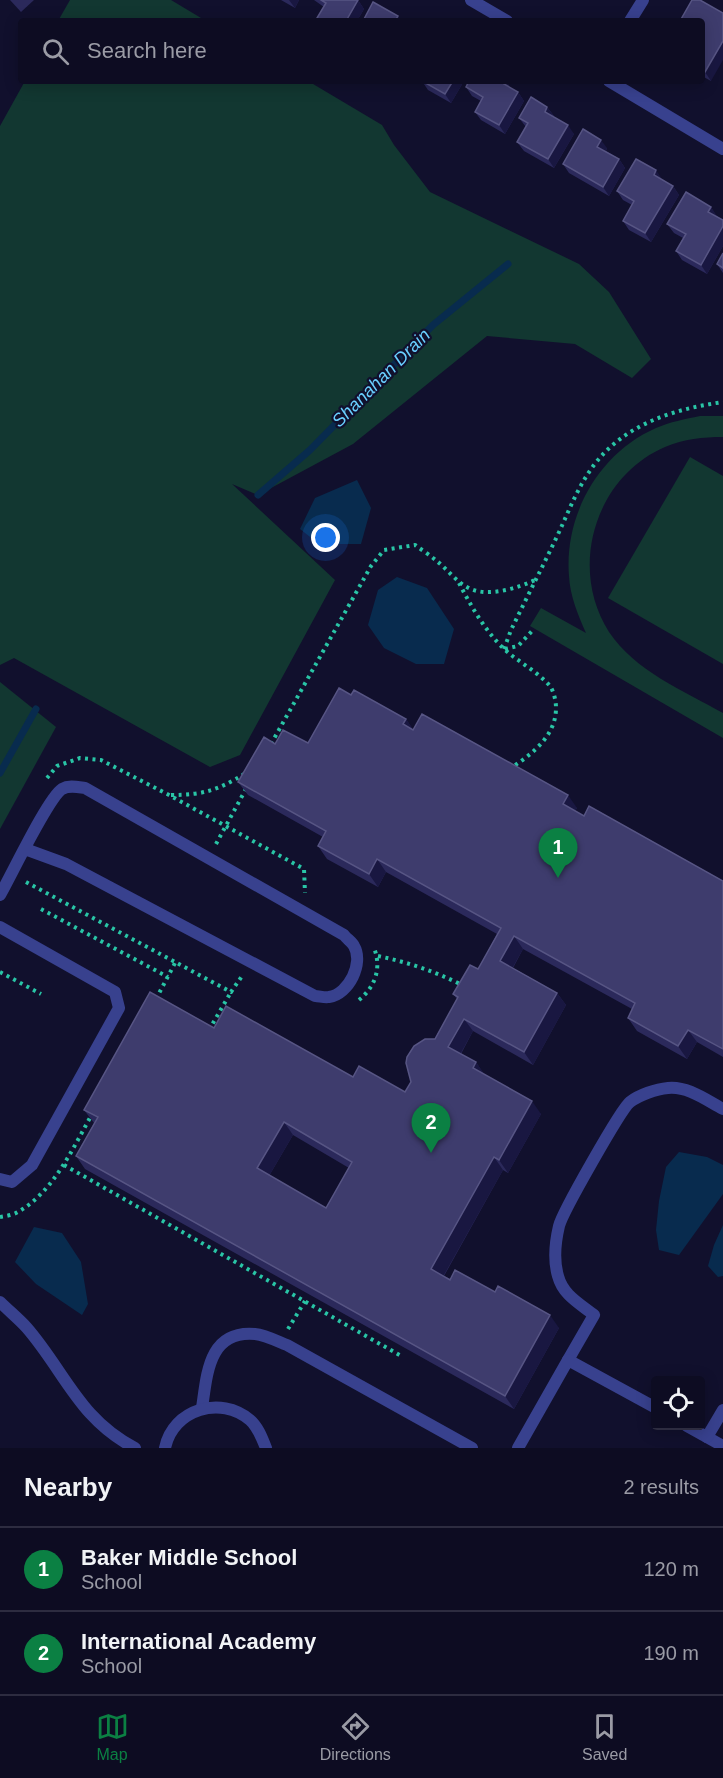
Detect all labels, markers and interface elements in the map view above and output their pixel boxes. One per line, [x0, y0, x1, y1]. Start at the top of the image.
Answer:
search box [18, 18, 705, 84]
icon: search [39, 35, 72, 68]
text: Search here [87, 38, 207, 63]
water label: Shanahan Drain [328, 325, 434, 431]
your location [311, 523, 340, 552]
pin: 1 [538, 828, 578, 878]
pin: 2 [412, 1104, 450, 1153]
map controls [651, 1376, 705, 1430]
button: locate [651, 1376, 705, 1430]
text: Nearby [24, 1472, 112, 1502]
text: 2 results [623, 1476, 699, 1498]
text: Baker Middle School [81, 1545, 297, 1570]
text: 1 [38, 1558, 49, 1580]
text: 120 m [643, 1558, 699, 1580]
text: School [81, 1571, 142, 1593]
text: International Academy [81, 1629, 316, 1654]
text: 2 [38, 1642, 49, 1664]
text: 190 m [643, 1642, 699, 1664]
text: School [81, 1655, 142, 1677]
tab: Map [96, 1710, 129, 1764]
tab: Directions [320, 1710, 391, 1764]
tab: Saved [582, 1710, 627, 1764]

